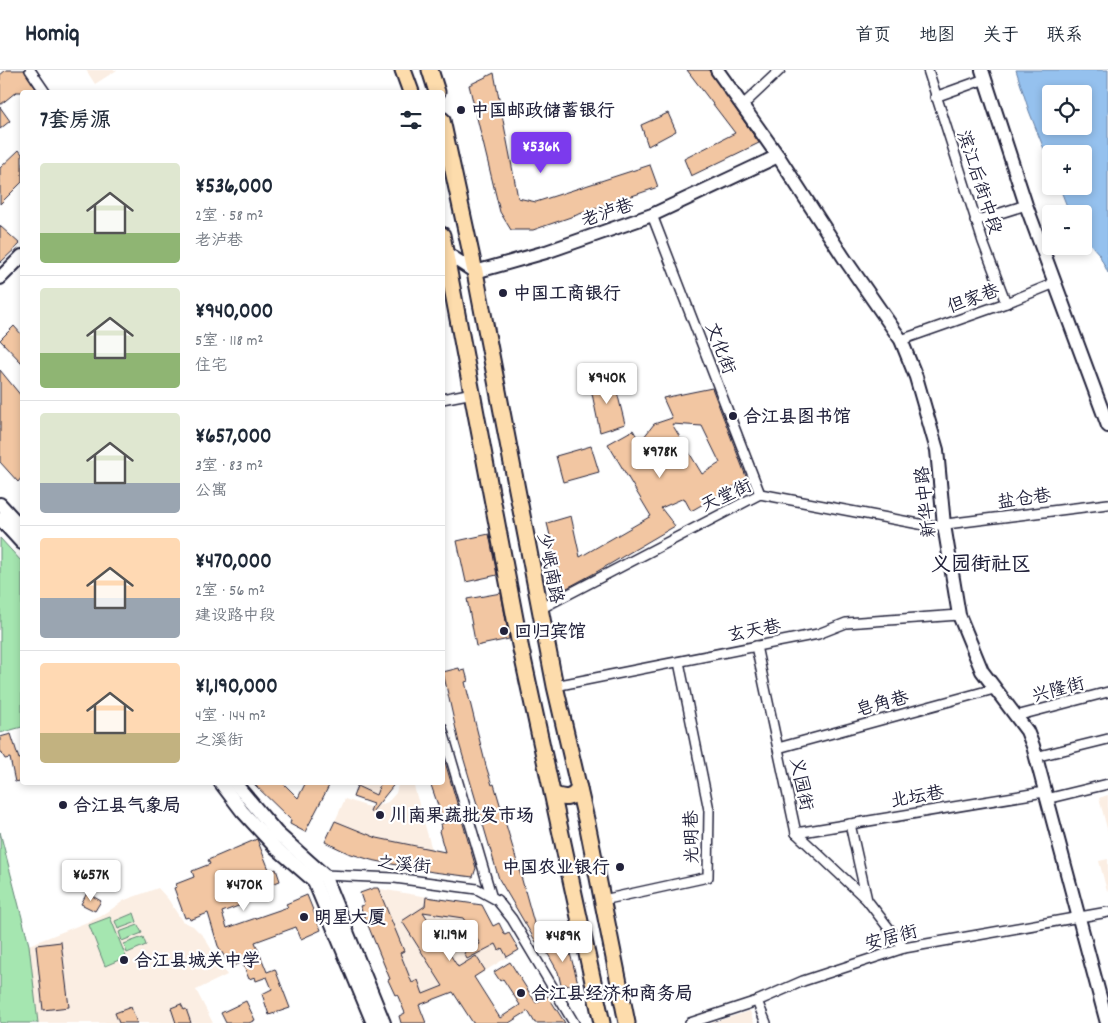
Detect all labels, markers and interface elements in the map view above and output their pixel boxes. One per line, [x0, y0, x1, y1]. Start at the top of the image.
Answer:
text: Homiq [25, 18, 80, 52]
text: 首页 [855, 24, 891, 49]
text: 地图 [919, 24, 955, 49]
text: 关于 [983, 24, 1019, 49]
text: 联系 [1047, 24, 1083, 49]
map controls [1042, 85, 1092, 255]
button: locate [1042, 85, 1092, 135]
place label: 中国邮政储蓄银行 [471, 100, 615, 125]
marker: 中国邮政储蓄银行 [455, 104, 467, 116]
icon: filters [397, 106, 425, 134]
text: 7套房源 [40, 107, 111, 137]
street label: 滨江后街中段 [949, 128, 1006, 238]
pin: ¥536K [506, 132, 576, 174]
text: ¥536K [522, 136, 560, 159]
button: + [1042, 145, 1092, 195]
text: ¥536,000 [195, 173, 273, 203]
icon: home [80, 183, 140, 243]
street label: 老泸巷 [578, 194, 637, 235]
text: 2室 · 58 m² [195, 205, 263, 228]
button: − [1042, 205, 1092, 255]
text: 老泸巷 [195, 230, 243, 253]
street label: 但家巷 [944, 279, 1004, 321]
place label: 中国工商银行 [513, 283, 621, 308]
marker: 中国工商银行 [497, 287, 509, 299]
text: ¥940,000 [195, 298, 273, 328]
icon: home [80, 308, 140, 368]
street label: 文化街 [697, 319, 740, 379]
text: 5室 · 118 m² [195, 330, 263, 353]
text: 住宅 [195, 355, 227, 378]
pin: ¥940K [572, 362, 642, 405]
text: ¥940K [588, 367, 626, 390]
place label: 合江县图书馆 [743, 406, 851, 431]
marker: 合江县图书馆 [727, 410, 739, 422]
text: ¥657,000 [195, 423, 272, 453]
icon: home [80, 433, 140, 493]
pin: ¥978K [625, 436, 695, 479]
text: ¥978K [642, 441, 678, 464]
text: 3室 · 83 m² [195, 455, 263, 478]
street label: 新华中路 [911, 465, 944, 539]
street label: 天堂街 [697, 475, 757, 520]
text: 公寓 [195, 480, 227, 503]
street label: 盐仓巷 [996, 484, 1053, 517]
street label: 少岷南路 [529, 531, 568, 606]
text: ¥470,000 [195, 548, 272, 578]
district label: 义园街社区 [931, 552, 1031, 580]
icon: home [80, 558, 140, 618]
text: 2室 · 56 m² [195, 580, 265, 603]
text: 建设路中段 [195, 605, 275, 628]
street label: 玄天巷 [726, 615, 783, 650]
place label: 回归宾馆 [514, 621, 586, 646]
marker: 回归宾馆 [498, 625, 510, 637]
street label: 兴隆街 [1029, 672, 1088, 710]
text: ¥1,190,000 [195, 673, 278, 703]
icon: home [80, 683, 140, 743]
street label: 皂角巷 [853, 686, 912, 724]
text: 4室 · 144 m² [195, 705, 266, 728]
text: 之溪街 [195, 730, 243, 753]
street label: 义园街 [782, 756, 817, 814]
street label: 北坛巷 [889, 781, 946, 815]
place label: 合江县气象局 [73, 795, 181, 820]
marker: 合江县气象局 [57, 799, 69, 811]
place label: 川南果蔬批发市场 [390, 805, 534, 830]
marker: 川南果蔬批发市场 [374, 809, 386, 821]
street label: 光明巷 [681, 810, 706, 864]
street label: 之溪街 [376, 852, 432, 881]
place label: 中国农业银行 [502, 857, 610, 882]
pin: ¥657K [56, 860, 126, 902]
marker: 中国农业银行 [614, 861, 626, 873]
text: ¥657K [73, 864, 109, 887]
pin: ¥470K [209, 870, 279, 912]
text: ¥470K [226, 874, 262, 897]
place label: 明星大厦 [314, 907, 386, 932]
marker: 明星大厦 [298, 911, 310, 923]
pin: ¥1.19M [409, 920, 491, 962]
pin: ¥489K [528, 920, 598, 963]
street label: 安居街 [862, 920, 921, 958]
text: ¥1.19M [433, 924, 467, 947]
text: ¥489K [545, 925, 581, 948]
place label: 合江县城关中学 [134, 950, 260, 975]
marker: 合江县城关中学 [118, 954, 130, 966]
place label: 合江县经济和商务局 [531, 983, 693, 1008]
marker: 合江县经济和商务局 [515, 987, 527, 999]

